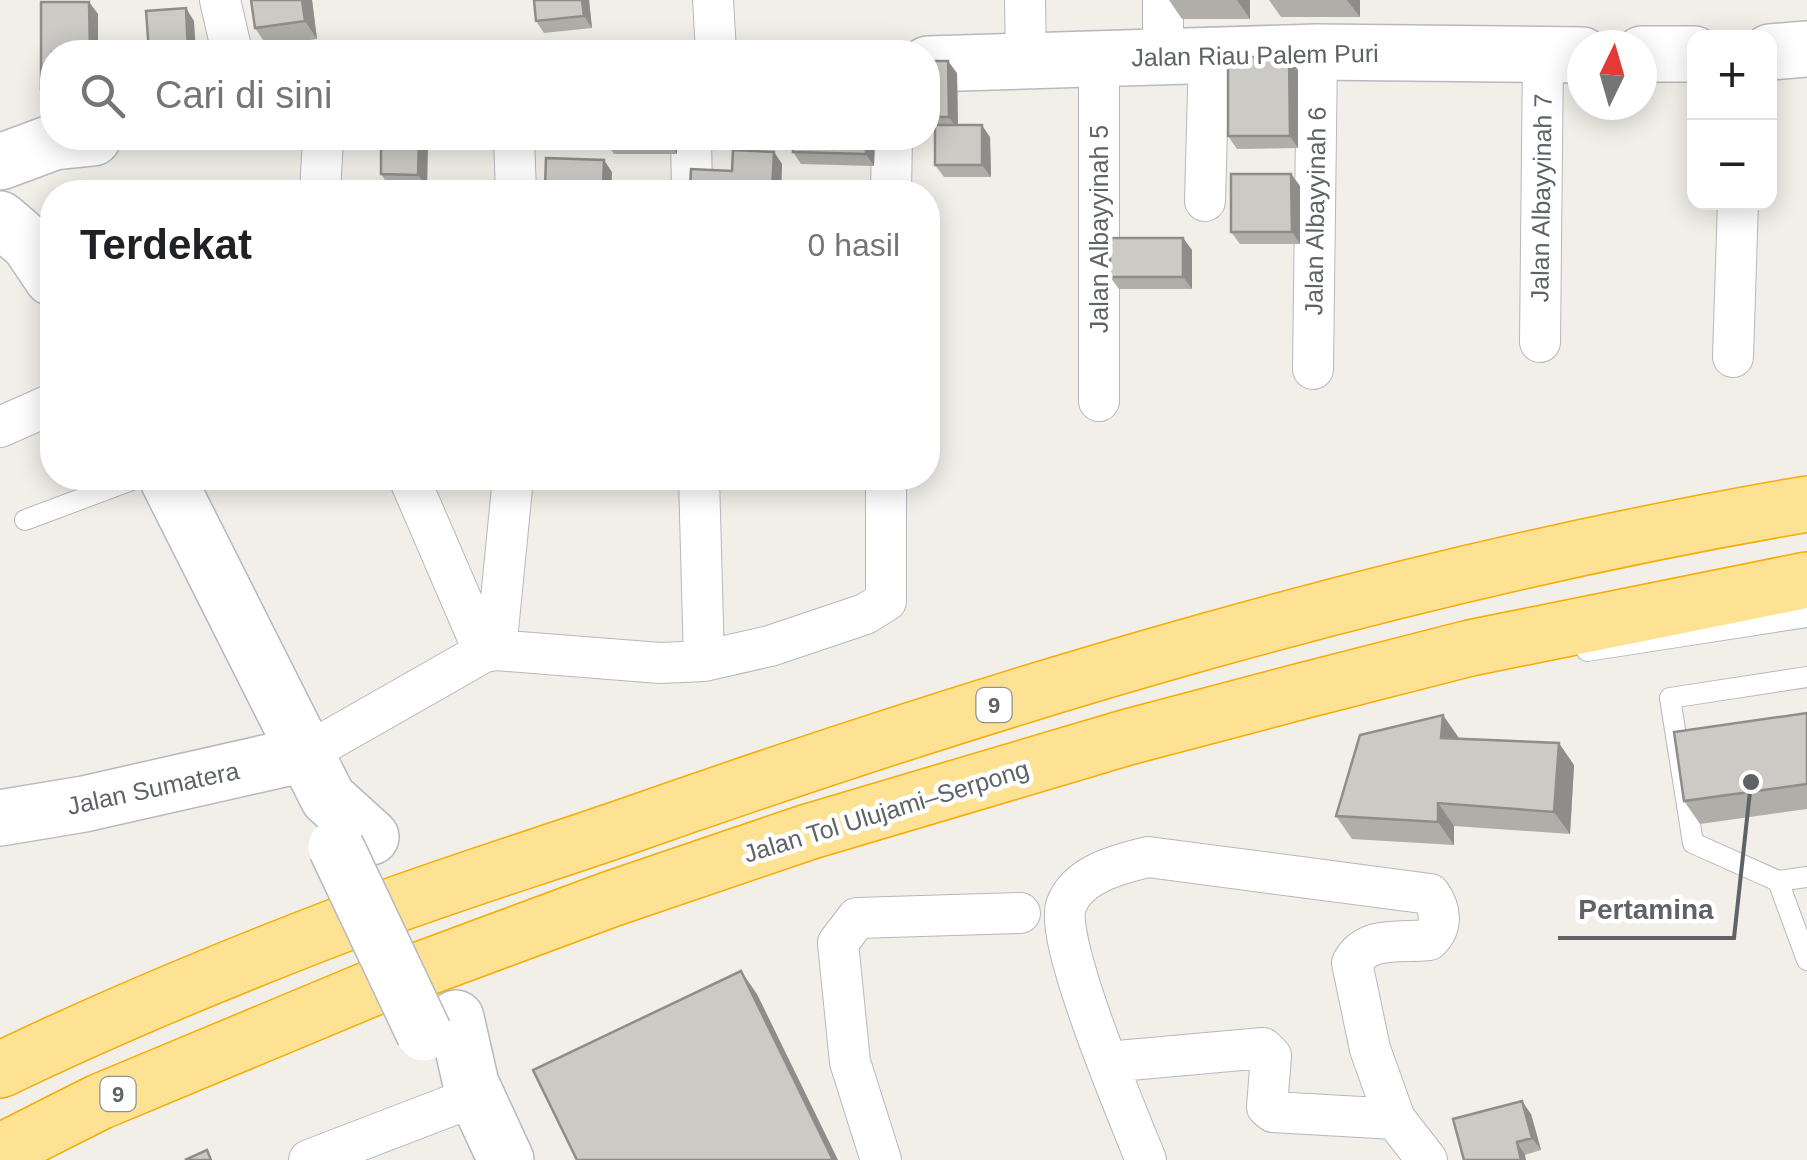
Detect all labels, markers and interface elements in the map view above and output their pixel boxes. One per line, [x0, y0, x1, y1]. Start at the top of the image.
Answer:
north arrow [1567, 30, 1657, 120]
map controls [1687, 30, 1777, 210]
button: + [1687, 30, 1777, 120]
street label: Jalan Riau Palem Puri [1131, 39, 1379, 71]
search box [40, 40, 940, 150]
icon: search [75, 68, 130, 123]
text: Cari di sini [155, 74, 332, 116]
street label: Jalan Albayyinah 7 [1525, 94, 1557, 302]
street label: Jalan Albayyinah 6 [1299, 107, 1331, 315]
button: − [1687, 120, 1777, 210]
street label: Jalan Albayyinah 5 [1085, 125, 1113, 333]
text: Terdekat [80, 221, 252, 268]
text: 0 hasil [808, 227, 900, 263]
road number: 9 [976, 688, 1012, 722]
street label: Jalan Tol Ulujami–Serpong [740, 754, 1032, 868]
street label: Jalan Sumatera [64, 756, 242, 820]
callout: Pertamina [1558, 880, 1734, 938]
text: Pertamina [1578, 894, 1714, 925]
road number: 9 [100, 1077, 136, 1111]

